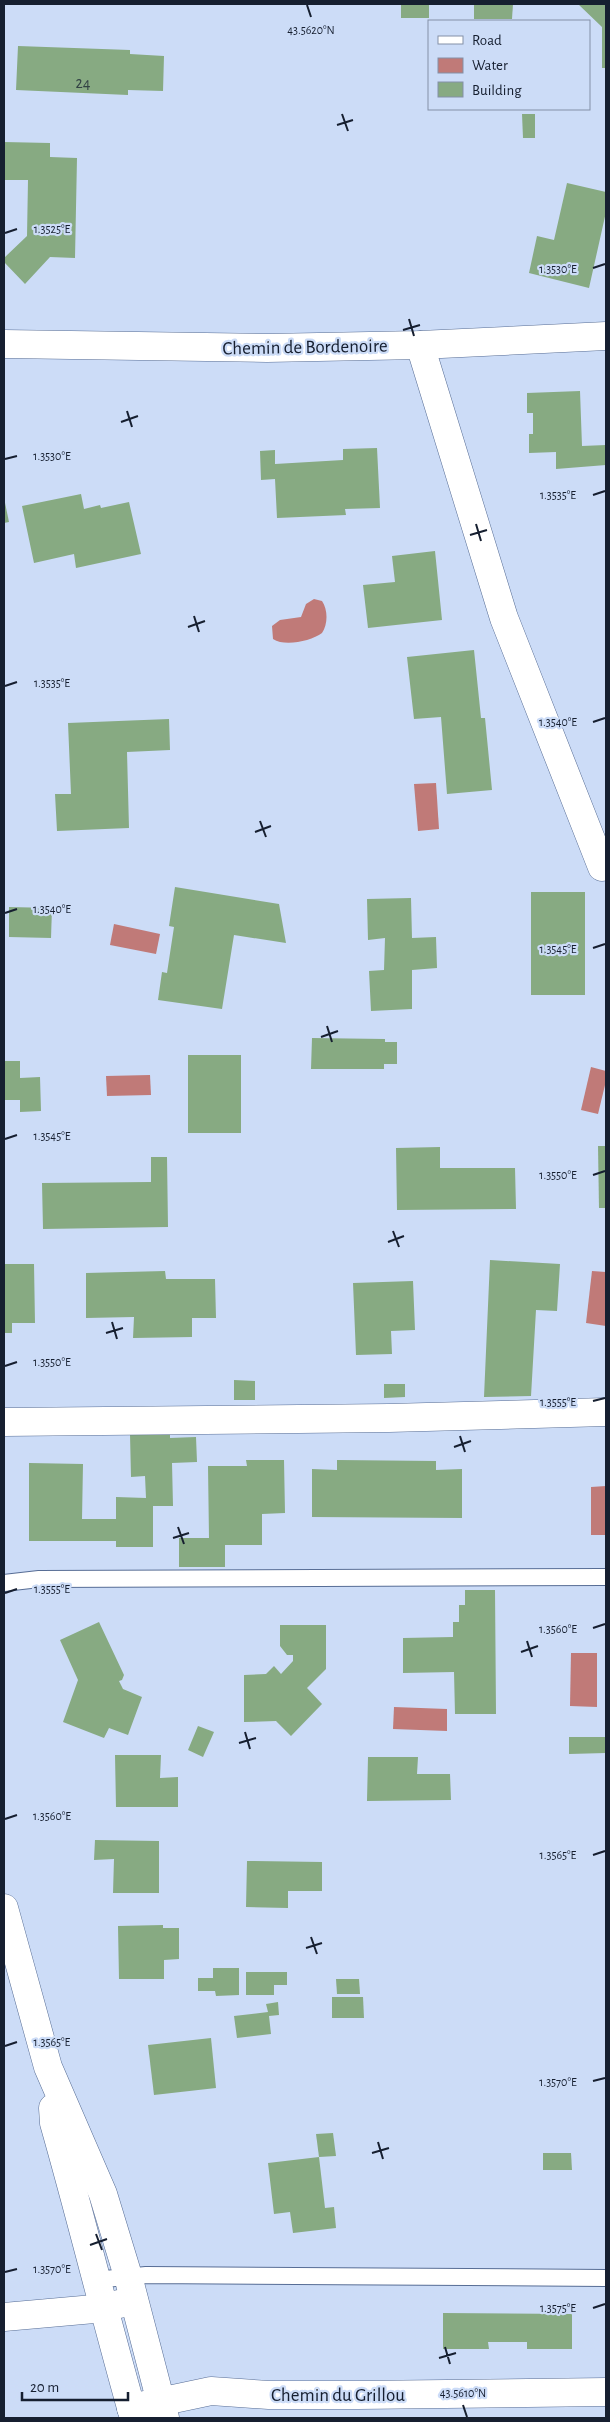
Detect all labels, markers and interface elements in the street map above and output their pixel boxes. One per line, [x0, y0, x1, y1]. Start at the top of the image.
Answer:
legend [428, 20, 590, 110]
text: 43.5620°N [287, 24, 335, 36]
text: Road [472, 33, 502, 48]
text: Water [472, 58, 508, 73]
house number: 24 [76, 75, 91, 91]
text: Building [472, 83, 522, 98]
text: 1.3525°E [34, 223, 71, 235]
text: 1.3530°E [539, 263, 577, 275]
street label: Chemin de Bordenoire [222, 337, 388, 358]
text: 1.3530°E [33, 450, 71, 462]
text: 1.3535°E [540, 489, 576, 501]
text: 1.3535°E [34, 677, 70, 689]
text: 1.3540°E [539, 716, 577, 728]
text: 1.3540°E [33, 903, 71, 915]
text: 1.3545°E [540, 943, 577, 955]
text: 1.3545°E [34, 1130, 71, 1142]
text: 1.3550°E [539, 1169, 577, 1181]
text: 1.3550°E [33, 1356, 71, 1368]
text: 1.3555°E [540, 1396, 576, 1408]
text: 1.3555°E [34, 1583, 70, 1595]
text: 1.3560°E [539, 1623, 577, 1635]
text: 1.3560°E [33, 1810, 71, 1822]
text: 1.3565°E [540, 1849, 577, 1861]
text: 1.3565°E [34, 2036, 71, 2048]
text: 1.3570°E [539, 2076, 577, 2088]
text: 1.3570°E [33, 2263, 71, 2275]
text: 1.3575°E [540, 2302, 576, 2314]
scale bar [22, 2370, 129, 2402]
text: 20 m [30, 2380, 59, 2395]
street label: Chemin du Grillou [271, 2386, 405, 2405]
text: 43.5610°N [440, 2387, 486, 2399]

